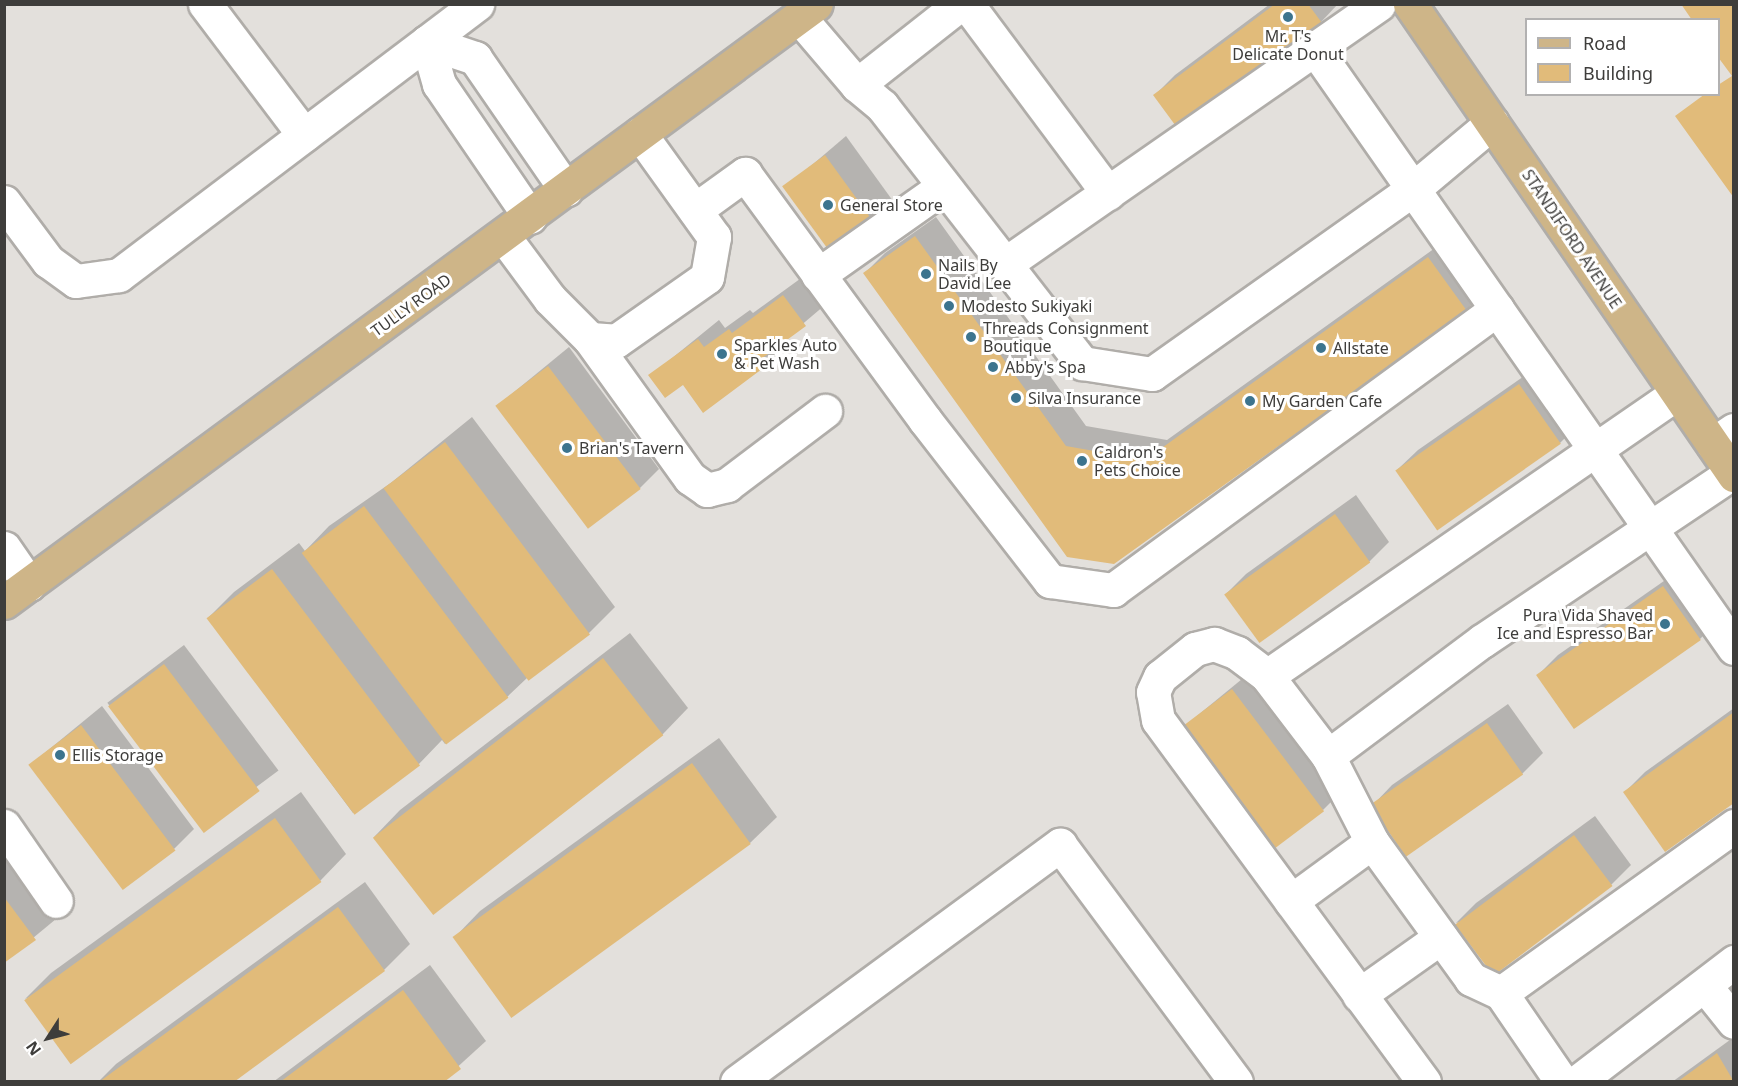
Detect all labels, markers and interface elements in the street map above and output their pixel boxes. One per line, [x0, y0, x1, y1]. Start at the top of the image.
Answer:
marker: Mr. T's Delicate Donut [1281, 10, 1295, 24]
legend [1525, 18, 1720, 96]
place label: Mr. T's Delicate Donut [1232, 26, 1344, 64]
text: Road [1583, 31, 1626, 55]
text: Building [1583, 61, 1653, 85]
street label: STANDIFORD AVENUE [1518, 166, 1626, 312]
place label: General Store [840, 195, 943, 215]
marker: General Store [821, 198, 835, 212]
place label: Nails By David Lee [938, 255, 1011, 293]
marker: Nails By David Lee [919, 267, 933, 281]
street label: TULLY ROAD [367, 270, 455, 340]
place label: Modesto Sukiyaki [961, 296, 1092, 316]
marker: Modesto Sukiyaki [942, 299, 956, 313]
place label: Threads Consignment Boutique [983, 318, 1149, 356]
marker: Threads Consignment Boutique [964, 330, 978, 344]
place label: Sparkles Auto & Pet Wash [734, 335, 837, 373]
place label: Allstate [1333, 338, 1389, 358]
marker: Allstate [1314, 341, 1328, 355]
marker: Sparkles Auto & Pet Wash [715, 347, 729, 361]
place label: Abby's Spa [1005, 357, 1086, 377]
marker: Abby's Spa [986, 360, 1000, 374]
place label: Silva Insurance [1028, 388, 1141, 408]
marker: Silva Insurance [1009, 391, 1023, 405]
place label: My Garden Cafe [1262, 391, 1382, 411]
marker: My Garden Cafe [1243, 394, 1257, 408]
place label: Brian's Tavern [579, 438, 684, 458]
marker: Brian's Tavern [560, 441, 574, 455]
place label: Caldron's Pets Choice [1094, 442, 1181, 480]
marker: Caldron's Pets Choice [1075, 454, 1089, 468]
place label: Pura Vida Shaved Ice and Espresso Bar [1497, 605, 1653, 643]
marker: Pura Vida Shaved Ice and Espresso Bar [1658, 617, 1672, 631]
place label: Ellis Storage [72, 745, 163, 765]
marker: Ellis Storage [53, 748, 67, 762]
north arrow [18, 1008, 78, 1068]
text: N [21, 1037, 46, 1060]

